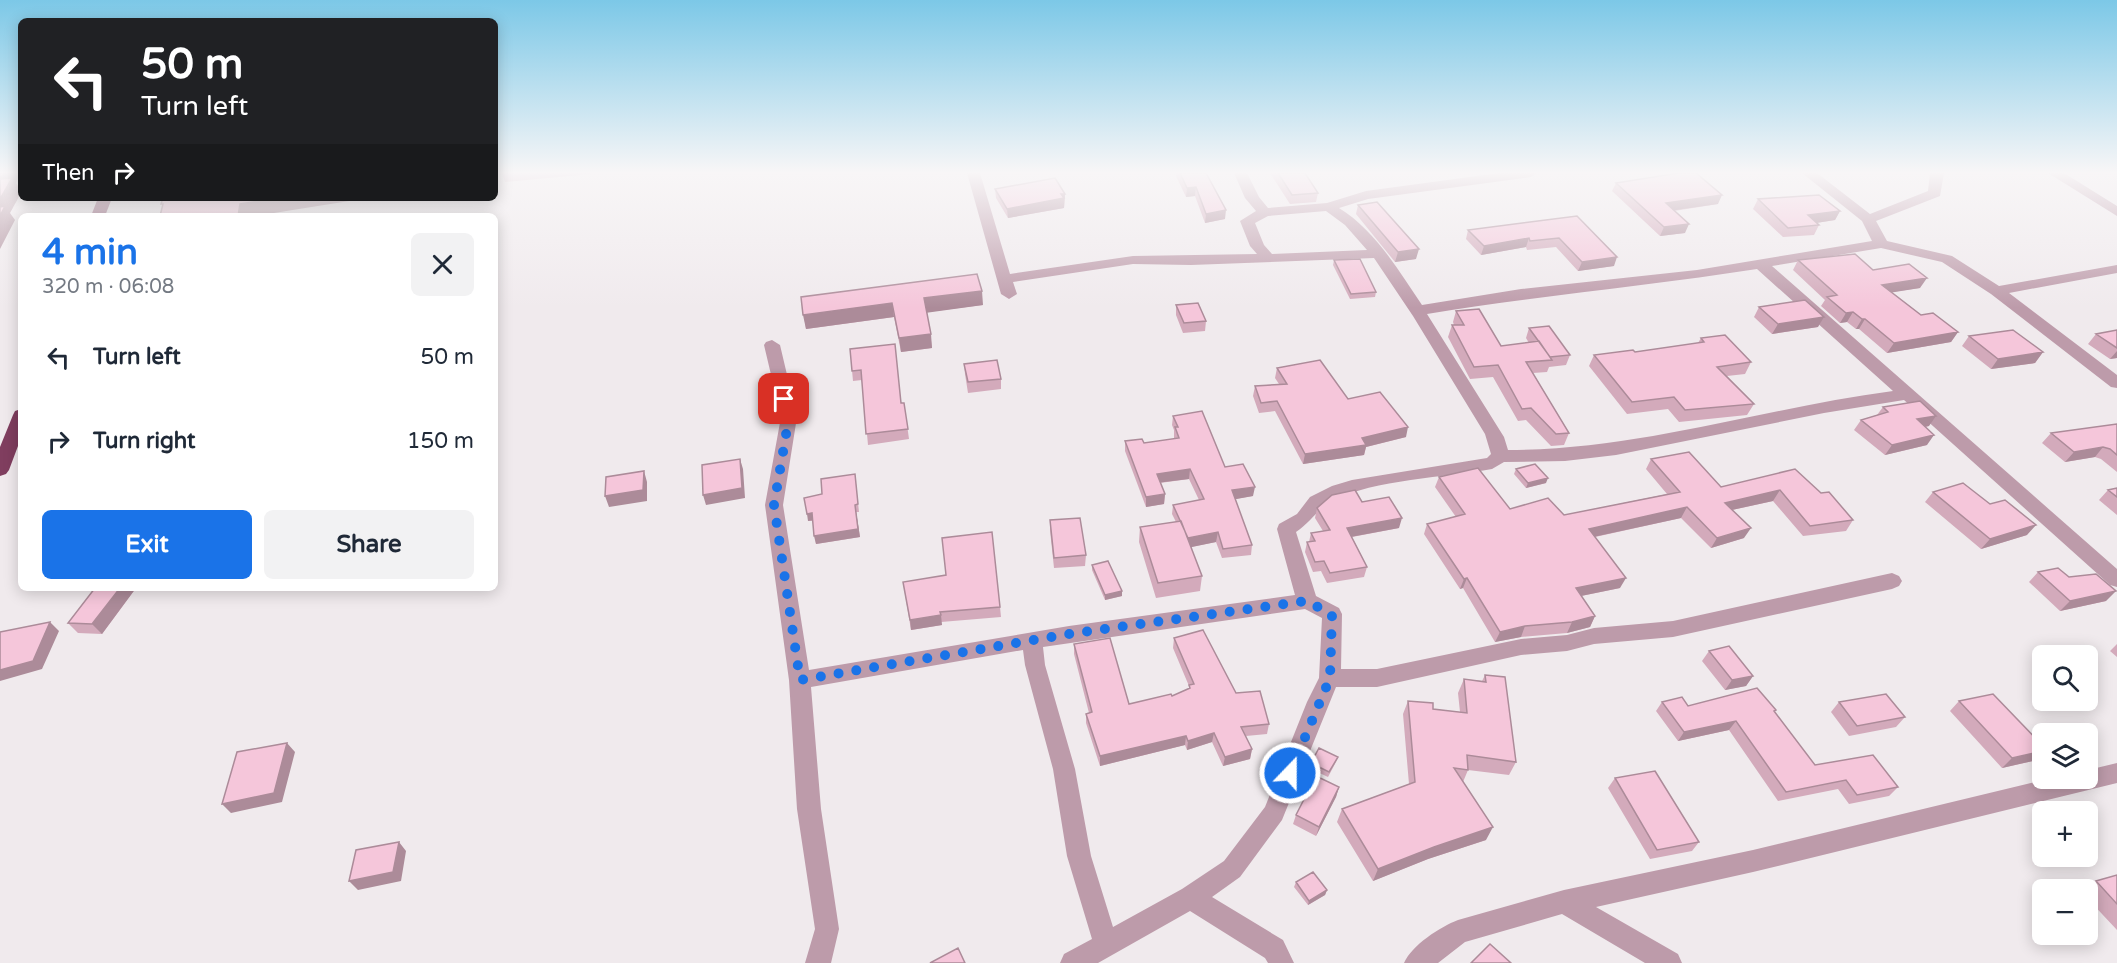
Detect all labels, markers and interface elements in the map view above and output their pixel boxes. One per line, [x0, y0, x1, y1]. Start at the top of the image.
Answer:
text: 50 m [141, 39, 243, 90]
icon: left [42, 42, 120, 120]
text: Turn left [141, 90, 248, 123]
icon: right [107, 156, 140, 189]
text: Then [42, 160, 95, 186]
text: 4 min [42, 231, 138, 274]
button: close [411, 233, 474, 296]
text: 320 m · 06:08 [42, 275, 174, 299]
icon: left [42, 341, 75, 374]
text: Turn left [93, 344, 181, 370]
text: 50 m [420, 344, 474, 370]
pin [758, 373, 809, 424]
icon: arrive [767, 382, 800, 415]
icon: right [42, 425, 75, 458]
text: Turn right [93, 428, 195, 454]
text: 150 m [407, 428, 474, 454]
button: Exit [42, 510, 252, 579]
button: Share [264, 510, 474, 579]
map controls [2032, 645, 2098, 945]
button: search [2032, 645, 2098, 711]
button: layers [2032, 723, 2098, 789]
position arrow [1258, 741, 1322, 805]
button: + [2032, 801, 2098, 867]
button: − [2032, 879, 2098, 945]

